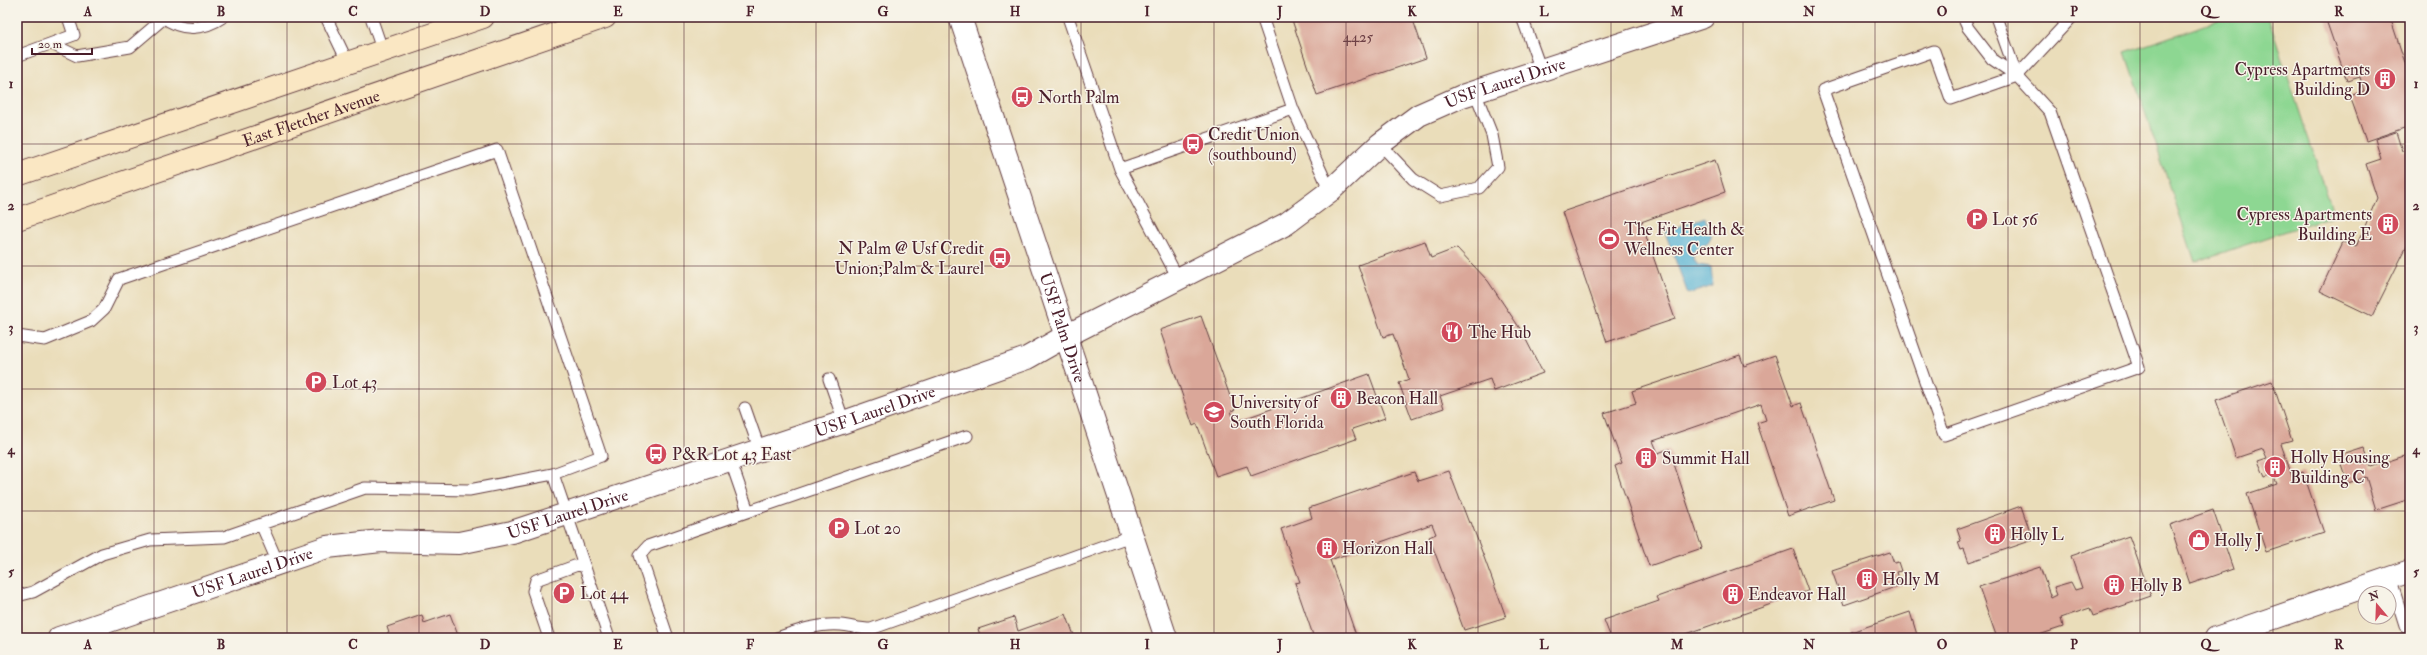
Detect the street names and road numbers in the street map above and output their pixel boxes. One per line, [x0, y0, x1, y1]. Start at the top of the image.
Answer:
street label: USF Laurel Drive [1441, 53, 1568, 113]
street label: East Fletcher Avenue [240, 85, 383, 152]
street label: USF Palm Drive [1034, 270, 1090, 385]
street label: USF Laurel Drive [812, 381, 938, 442]
street label: USF Laurel Drive [504, 484, 631, 544]
street label: USF Laurel Drive [189, 543, 316, 603]

